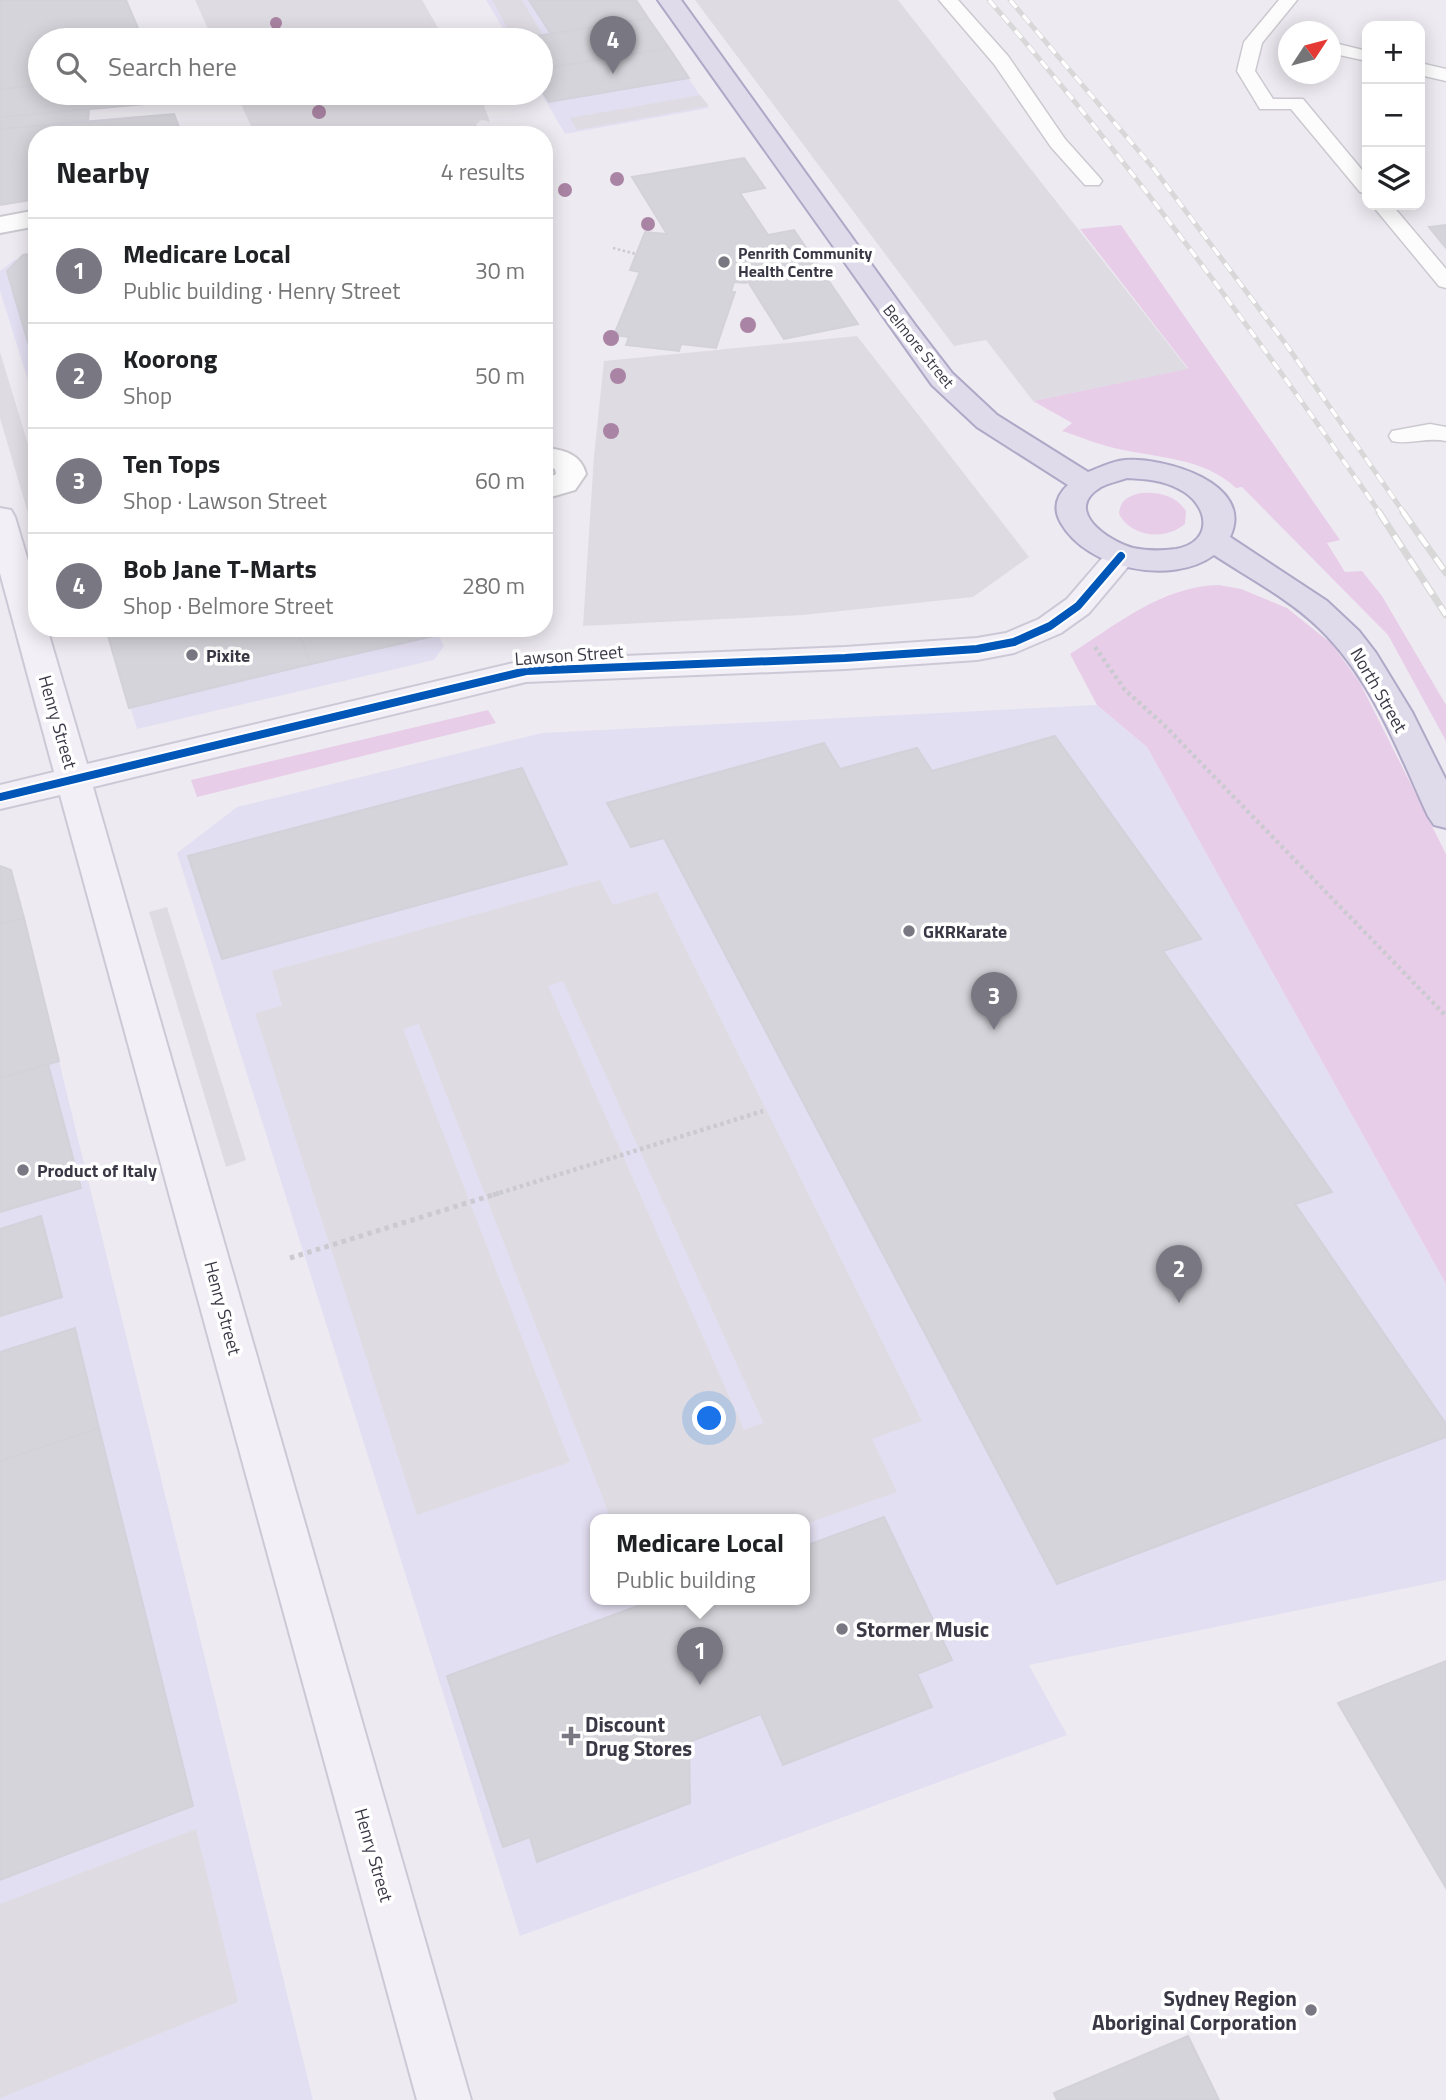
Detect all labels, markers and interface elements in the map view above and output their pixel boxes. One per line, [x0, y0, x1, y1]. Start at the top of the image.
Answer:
pin: 4 [590, 16, 636, 74]
north arrow [1278, 21, 1341, 84]
map controls [1362, 21, 1425, 210]
button: + [1362, 21, 1425, 84]
search box [28, 28, 553, 105]
text: Search here [108, 47, 237, 86]
icon: search [52, 48, 90, 86]
button: − [1362, 84, 1425, 147]
button: layers [1362, 147, 1425, 210]
text: Nearby [56, 149, 149, 195]
text: 4 results [441, 154, 525, 189]
text: Medicare Local [123, 234, 291, 273]
place label: Penrith Community Health Centre [738, 241, 872, 283]
text: 1 [73, 253, 85, 288]
text: 30 m [475, 253, 525, 288]
marker: Penrith Community Health Centre [716, 254, 732, 270]
text: Public building · Henry Street [123, 273, 400, 308]
street label: Belmore Street [878, 299, 961, 393]
text: Koorong [123, 339, 217, 378]
text: 2 [73, 358, 85, 393]
text: 50 m [475, 358, 525, 393]
text: Shop [123, 378, 172, 413]
text: Ten Tops [123, 444, 220, 483]
text: 3 [73, 463, 85, 498]
text: 60 m [475, 463, 525, 498]
text: Shop · Lawson Street [123, 483, 327, 518]
text: Bob Jane T-Marts [123, 549, 317, 588]
text: 4 [73, 568, 85, 603]
text: 280 m [462, 568, 525, 603]
text: Shop · Belmore Street [123, 588, 333, 623]
street label: Lawson Street [514, 638, 625, 672]
place label: Pixite [206, 642, 250, 669]
street label: North Street [1344, 642, 1415, 738]
marker: Pixite [184, 647, 200, 663]
street label: Henry Street [32, 672, 84, 773]
place label: GKRKarate [923, 918, 1007, 945]
marker: GKRKarate [901, 923, 917, 939]
pin: 3 [971, 972, 1017, 1030]
place label: Product of Italy [37, 1157, 157, 1184]
marker: Product of Italy [15, 1162, 31, 1178]
pin: 2 [1156, 1245, 1202, 1303]
street label: Henry Street [198, 1258, 249, 1359]
your location [692, 1401, 726, 1435]
popup [590, 1514, 810, 1605]
text: Medicare Local [616, 1523, 784, 1562]
text: Public building [616, 1562, 755, 1597]
place label: Stormer Music [856, 1613, 989, 1645]
marker: Stormer Music [834, 1621, 850, 1637]
pin: 1 [677, 1627, 723, 1685]
place label: Discount Drug Stores [585, 1708, 692, 1764]
marker: Discount Drug Stores [563, 1728, 579, 1744]
street label: Henry Street [348, 1805, 400, 1906]
place label: Sydney Region Aboriginal Corporation [1092, 1982, 1297, 2038]
marker: Sydney Region Aboriginal Corporation [1303, 2002, 1319, 2018]

